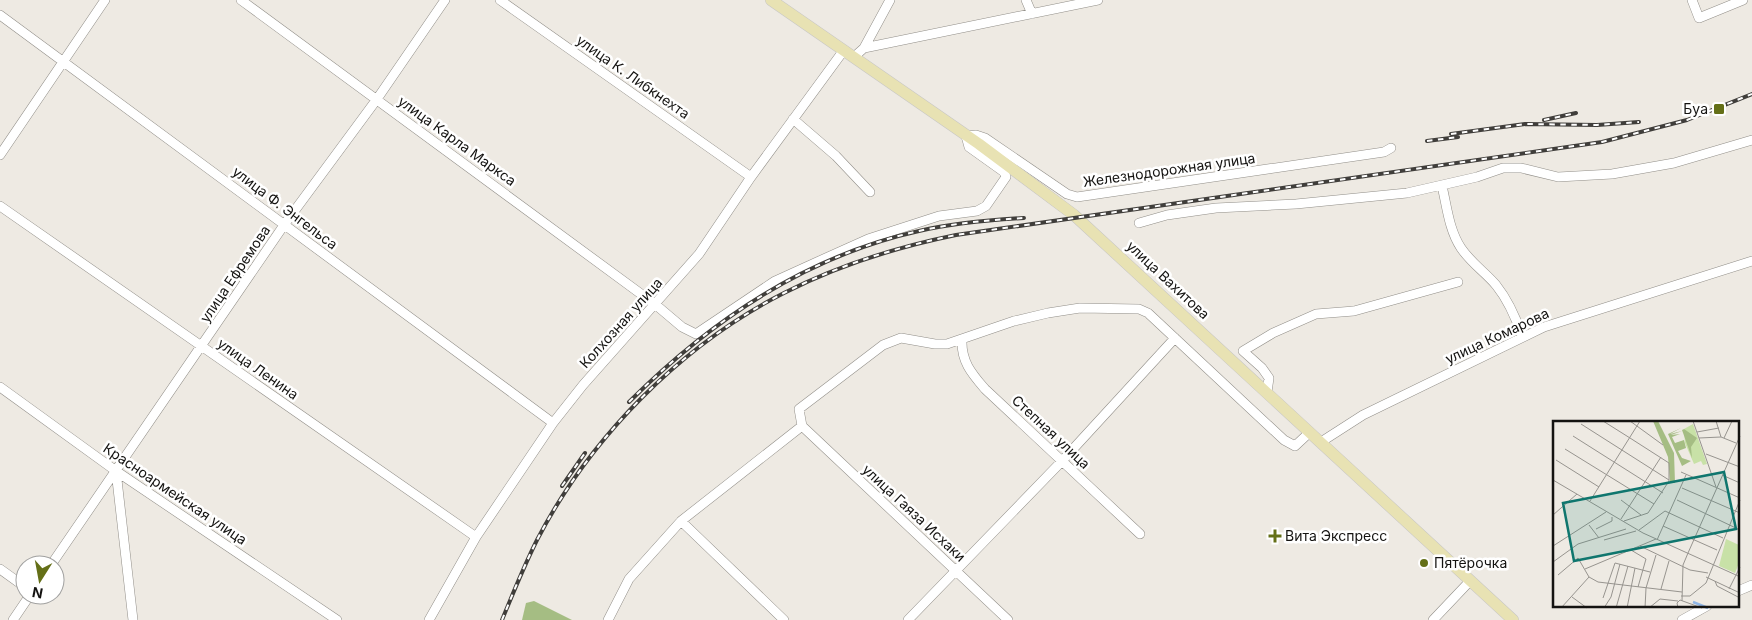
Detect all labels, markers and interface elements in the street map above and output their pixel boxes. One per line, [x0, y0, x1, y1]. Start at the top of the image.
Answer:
street label: улица К. Либкнехта [573, 31, 693, 122]
street label: улица Карла Маркса [395, 92, 520, 189]
place label: Буа [1683, 100, 1708, 117]
marker: Буа [1712, 102, 1726, 116]
street label: Железнодорожная улица [1082, 149, 1256, 190]
street label: улица Ф. Энгельса [229, 163, 341, 253]
street label: улица Ефремова [196, 222, 273, 326]
street label: улица Вахитова [1123, 237, 1213, 322]
street label: Колхозная улица [576, 274, 666, 371]
street label: улица Комарова [1442, 304, 1551, 367]
street label: улица Ленина [214, 334, 302, 403]
street label: Степная улица [1009, 391, 1094, 472]
inset map [1553, 421, 1740, 608]
street label: Красноармейская улица [100, 439, 250, 548]
street label: улица Гаяза Исхаки [859, 460, 969, 565]
place label: Вита Экспресс [1285, 527, 1387, 544]
marker: Вита Экспресс [1269, 530, 1281, 542]
place label: Пятёрочка [1434, 554, 1507, 571]
north arrow [15, 555, 65, 605]
marker: Пятёрочка [1418, 557, 1430, 569]
text: N [31, 584, 44, 603]

